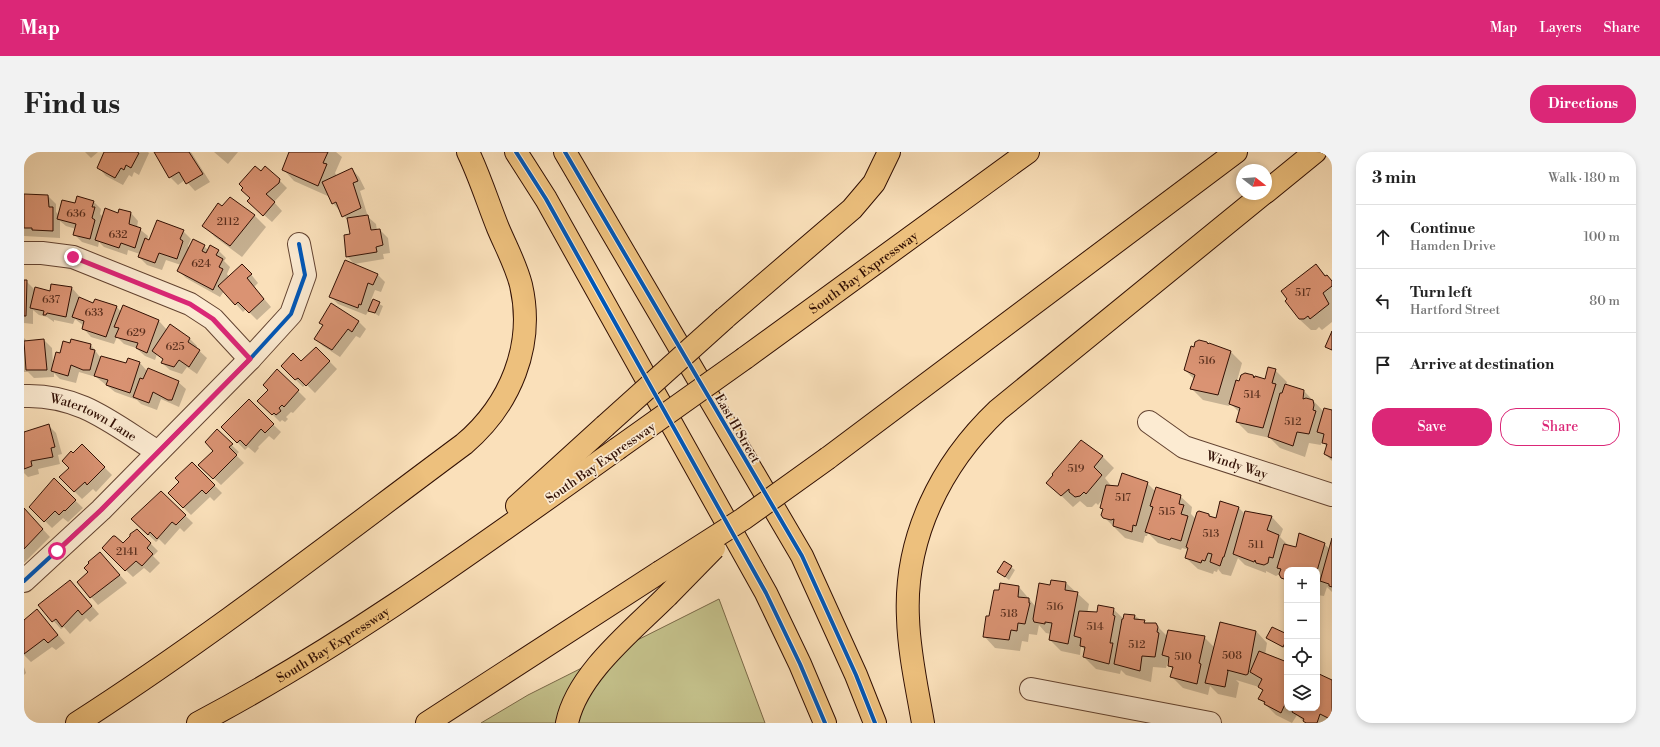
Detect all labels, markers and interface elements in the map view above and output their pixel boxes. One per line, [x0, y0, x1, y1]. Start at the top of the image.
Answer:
text: Map [20, 16, 60, 40]
text: Map [1490, 19, 1517, 37]
text: Layers [1539, 19, 1582, 37]
text: Share [1604, 19, 1640, 37]
button: Directions [1530, 85, 1636, 123]
text: Find us [24, 87, 120, 122]
north arrow [1236, 164, 1272, 200]
text: 3 min [1372, 167, 1416, 189]
text: Walk · 180 m [1548, 170, 1620, 186]
house number: 636 [66, 207, 86, 221]
house number: 2112 [217, 215, 239, 229]
text: Continue [1410, 219, 1475, 238]
icon: ahead [1372, 226, 1394, 248]
house number: 632 [108, 228, 128, 242]
street label: South Bay Expressway [806, 228, 922, 318]
text: 100 m [1584, 229, 1620, 245]
text: Hamden Drive [1410, 238, 1496, 254]
route end [64, 248, 82, 266]
house number: 624 [191, 257, 211, 271]
text: Turn left [1410, 283, 1472, 302]
house number: 517 [1295, 286, 1311, 300]
icon: left [1372, 290, 1394, 312]
house number: 637 [42, 293, 60, 307]
text: 80 m [1589, 293, 1620, 309]
text: Hartford Street [1410, 302, 1500, 318]
house number: 633 [85, 306, 103, 320]
house number: 629 [126, 326, 146, 340]
house number: 625 [166, 340, 185, 354]
house number: 516 [1198, 354, 1216, 368]
icon: arrive [1372, 354, 1394, 376]
text: Arrive at destination [1410, 355, 1554, 374]
house number: 514 [1244, 388, 1261, 402]
street label: Watertown Lane [48, 390, 140, 445]
street label: East H Street [711, 391, 764, 466]
button: Save [1372, 408, 1492, 446]
button: Share [1500, 408, 1620, 446]
house number: 512 [1284, 415, 1302, 429]
street label: South Bay Expressway [542, 418, 659, 507]
street label: Windy Way [1203, 447, 1270, 483]
house number: 519 [1067, 462, 1085, 476]
house number: 517 [1115, 491, 1131, 505]
house number: 515 [1159, 505, 1175, 519]
house number: 513 [1203, 527, 1219, 541]
house number: 511 [1248, 538, 1264, 552]
route start [48, 542, 66, 560]
house number: 2141 [116, 545, 138, 559]
map controls [1284, 567, 1320, 711]
button: + [1284, 567, 1320, 603]
house number: 516 [1046, 600, 1064, 614]
street label: South Bay Expressway [274, 603, 393, 687]
button: − [1284, 603, 1320, 639]
house number: 518 [1000, 607, 1018, 621]
house number: 514 [1087, 620, 1104, 634]
house number: 512 [1128, 638, 1146, 652]
button: locate [1284, 639, 1320, 675]
house number: 508 [1222, 649, 1242, 663]
house number: 510 [1174, 650, 1192, 664]
button: layers [1284, 675, 1320, 711]

